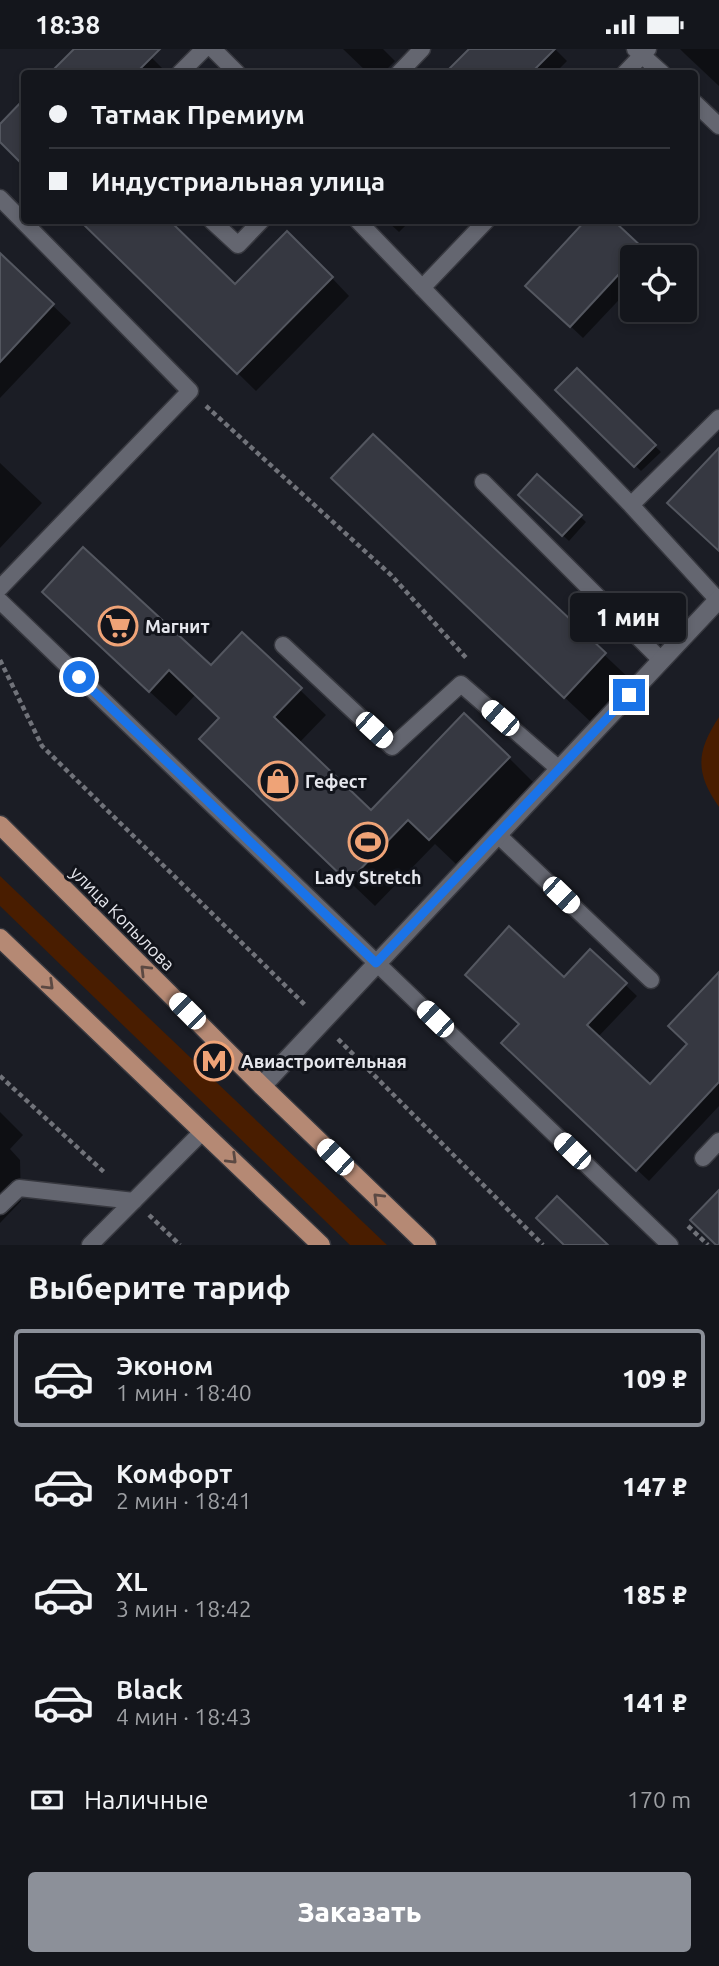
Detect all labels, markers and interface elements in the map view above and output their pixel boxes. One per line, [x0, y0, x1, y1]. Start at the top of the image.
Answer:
text: 18:38 [35, 10, 100, 39]
text: Татмак Премиум [91, 100, 305, 129]
text: Индустриальная улица [91, 167, 385, 196]
map controls [620, 245, 697, 322]
button: locate [620, 245, 697, 322]
callout: 1 мин [571, 593, 687, 643]
supermarket icon: Магнит [97, 605, 139, 647]
text: 1 мин [596, 605, 660, 630]
place label: Магнит [145, 616, 209, 636]
route start [63, 661, 95, 693]
route end [613, 679, 645, 711]
car [478, 696, 523, 740]
car [352, 708, 397, 752]
shop icon: Гефест [257, 760, 299, 802]
place label: Гефест [305, 771, 367, 791]
sports icon: Lady Stretch [347, 821, 389, 863]
street label: улица Копылова [67, 862, 179, 974]
place label: Lady Stretch [315, 867, 421, 887]
car [539, 873, 584, 917]
one-way arrow [141, 966, 154, 979]
one-way arrow [41, 977, 54, 990]
car [165, 989, 210, 1033]
car [413, 997, 458, 1041]
metro station icon: Авиастроительная [193, 1040, 235, 1082]
place label: Авиастроительная [241, 1051, 407, 1071]
car [550, 1129, 595, 1173]
car [313, 1135, 358, 1179]
one-way arrow [224, 1151, 236, 1163]
one-way arrow [373, 1193, 386, 1206]
text: Выберите тариф [28, 1269, 291, 1305]
icon: car [32, 1347, 95, 1410]
text: Эконом [116, 1351, 213, 1380]
text: 109 ₽ [622, 1364, 687, 1393]
text: 1 мин · 18:40 [116, 1380, 252, 1405]
icon: car [32, 1455, 95, 1518]
text: Комфорт [116, 1459, 232, 1488]
text: 147 ₽ [622, 1472, 687, 1501]
text: 2 мин · 18:41 [116, 1488, 252, 1513]
icon: car [32, 1563, 95, 1626]
text: XL [116, 1567, 147, 1596]
text: 185 ₽ [622, 1580, 687, 1609]
text: 3 мин · 18:42 [116, 1596, 252, 1621]
icon: car [32, 1671, 95, 1734]
text: Black [116, 1675, 183, 1704]
text: 141 ₽ [622, 1688, 687, 1717]
text: 4 мин · 18:43 [116, 1704, 252, 1729]
icon: cash [28, 1781, 66, 1819]
text: Наличные [84, 1785, 209, 1814]
text: 170 m [627, 1787, 691, 1812]
button: Заказать [28, 1872, 691, 1952]

